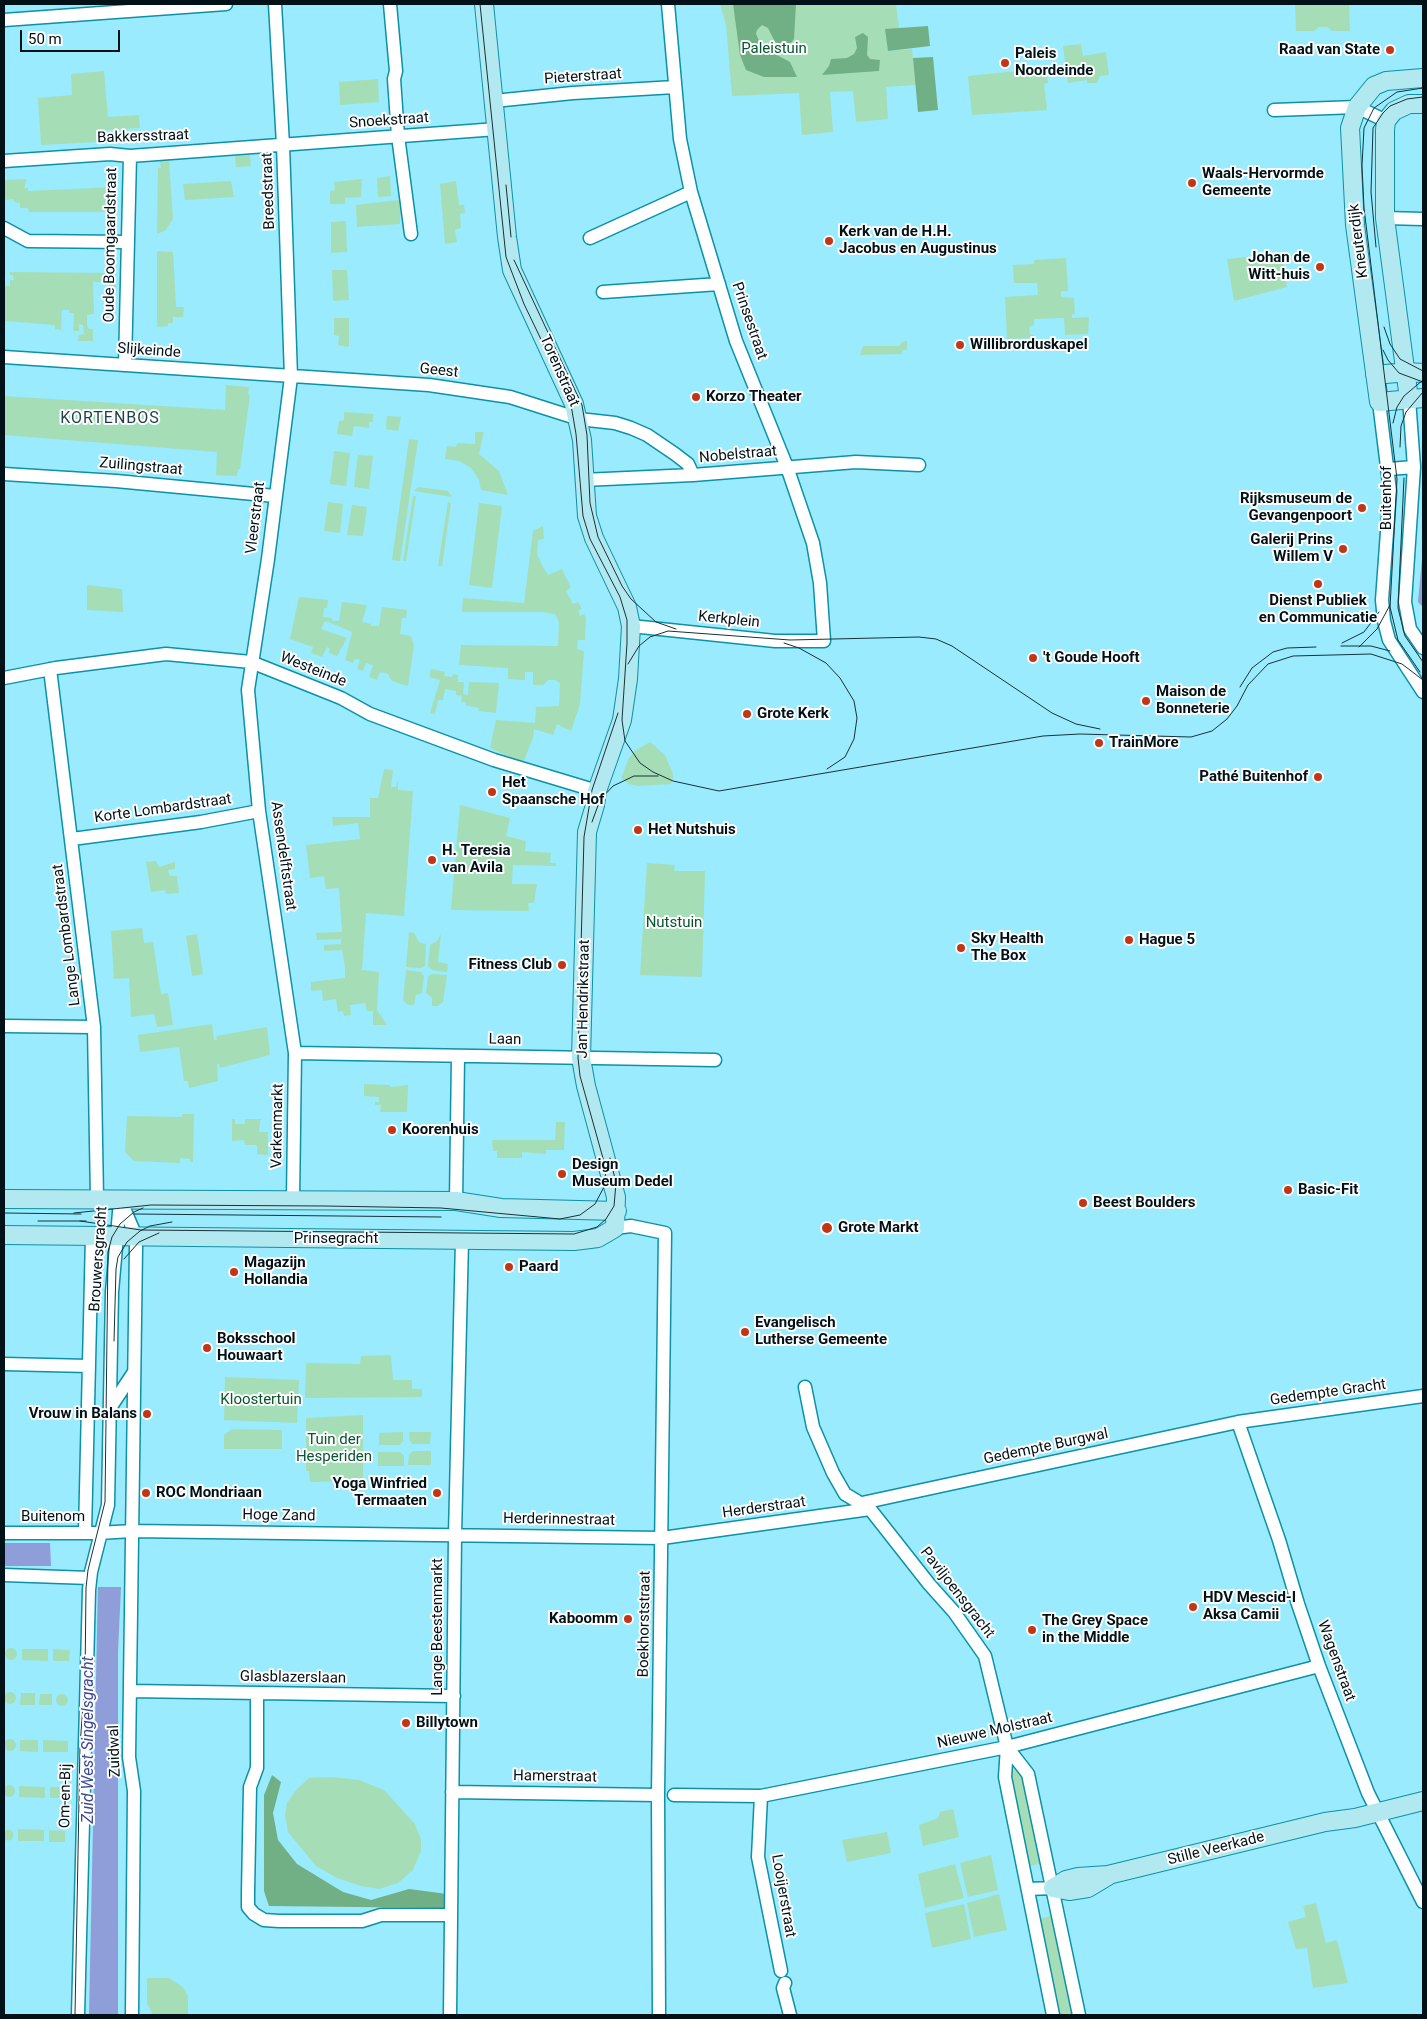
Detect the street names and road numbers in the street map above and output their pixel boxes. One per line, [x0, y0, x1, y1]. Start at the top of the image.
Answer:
street label: Pieterstraat [544, 65, 622, 89]
street label: Snoekstraat [348, 109, 430, 133]
street label: Bakkersstraat [97, 126, 189, 148]
street label: Breedstraat [259, 152, 279, 230]
street label: Oude Boomgaardstraat [101, 167, 121, 323]
street label: Kneuterdijk [1346, 203, 1372, 279]
street label: Prinsestraat [727, 280, 771, 362]
street label: Torenstraat [535, 332, 583, 410]
street label: Slijkeinde [117, 340, 181, 362]
street label: Geest [419, 360, 459, 382]
street label: Nobelstraat [698, 443, 778, 467]
street label: Zuilingstraat [99, 454, 183, 480]
street label: Buitenhof [1378, 466, 1396, 530]
street label: Vleerstraat [243, 481, 269, 555]
street label: Kerkplein [697, 608, 761, 632]
street label: Westeinde [277, 649, 349, 691]
street label: Korte Lombardstraat [93, 790, 233, 828]
street label: Assendelftstraat [266, 800, 300, 912]
street label: Lange Lombardstraat [49, 863, 85, 1007]
street label: Jan Hendrikstraat [574, 939, 594, 1059]
street label: Laan [489, 1031, 521, 1049]
street label: Varkenmarkt [268, 1083, 288, 1169]
street label: Brouwersgracht [86, 1206, 112, 1312]
street label: Prinsegracht [294, 1230, 378, 1248]
street label: Gedempte Gracht [1269, 1376, 1387, 1410]
street label: Gedempte Burgwal [982, 1425, 1110, 1469]
street label: Herderstraat [721, 1493, 807, 1523]
street label: Hoge Zand [242, 1506, 316, 1526]
street label: Buitenom [21, 1508, 85, 1526]
street label: Herderinnestraat [503, 1510, 615, 1530]
street label: Paviljoensgracht [916, 1544, 998, 1642]
street label: Lange Beestenmarkt [429, 1558, 447, 1696]
street label: Boekhorststraat [635, 1571, 655, 1677]
street label: Wagenstraat [1313, 1618, 1359, 1704]
street label: Glasblazerslaan [240, 1668, 346, 1688]
street label: Nieuwe Molstraat [936, 1709, 1054, 1753]
street label: Zuidwal [105, 1725, 125, 1777]
street label: Om-en-Bij [56, 1764, 76, 1828]
street label: Hamerstraat [513, 1767, 597, 1787]
street label: Stille Veerkade [1166, 1828, 1266, 1870]
street label: Looijerstraat [767, 1853, 799, 1939]

